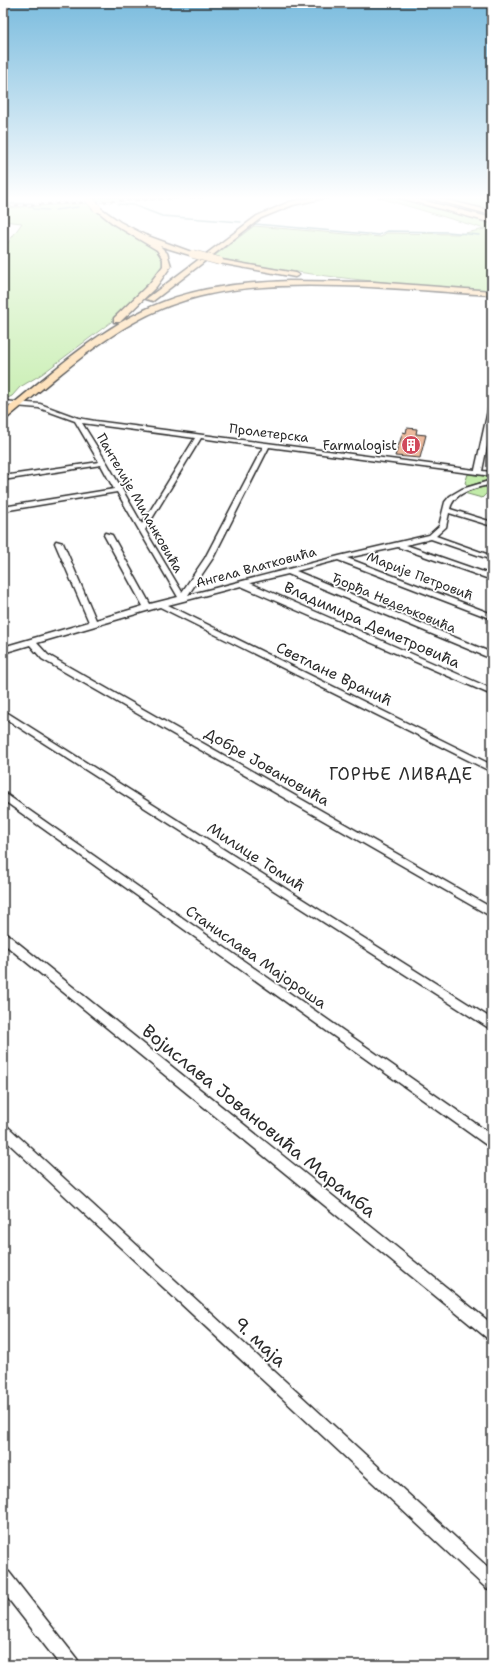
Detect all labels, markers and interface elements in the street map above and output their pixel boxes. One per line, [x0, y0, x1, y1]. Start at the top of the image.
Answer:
street label: Пролетерска [228, 420, 310, 446]
street label: Пантелије Миланковића [93, 430, 187, 576]
building icon: Farmalogist [400, 434, 422, 456]
place label: Farmalogist [323, 437, 397, 454]
street label: Ангела Влатковића [194, 543, 318, 591]
street label: Марије Петровић [364, 548, 476, 604]
street label: Ђорђа Недељковића [329, 569, 459, 637]
street label: Владимира Деметровића [281, 577, 464, 673]
street label: Светлане Вранић [273, 637, 395, 711]
street label: Добре Јовановића [201, 723, 334, 811]
district label: ГОРЊЕ ЛИВАДЕ [329, 763, 473, 785]
street label: Милице Томић [203, 818, 309, 896]
street label: Станислава Мајороша [182, 901, 331, 1014]
street label: Војислава Јовановића Марамба [137, 1019, 381, 1223]
street label: 9. маја [229, 1312, 291, 1372]

